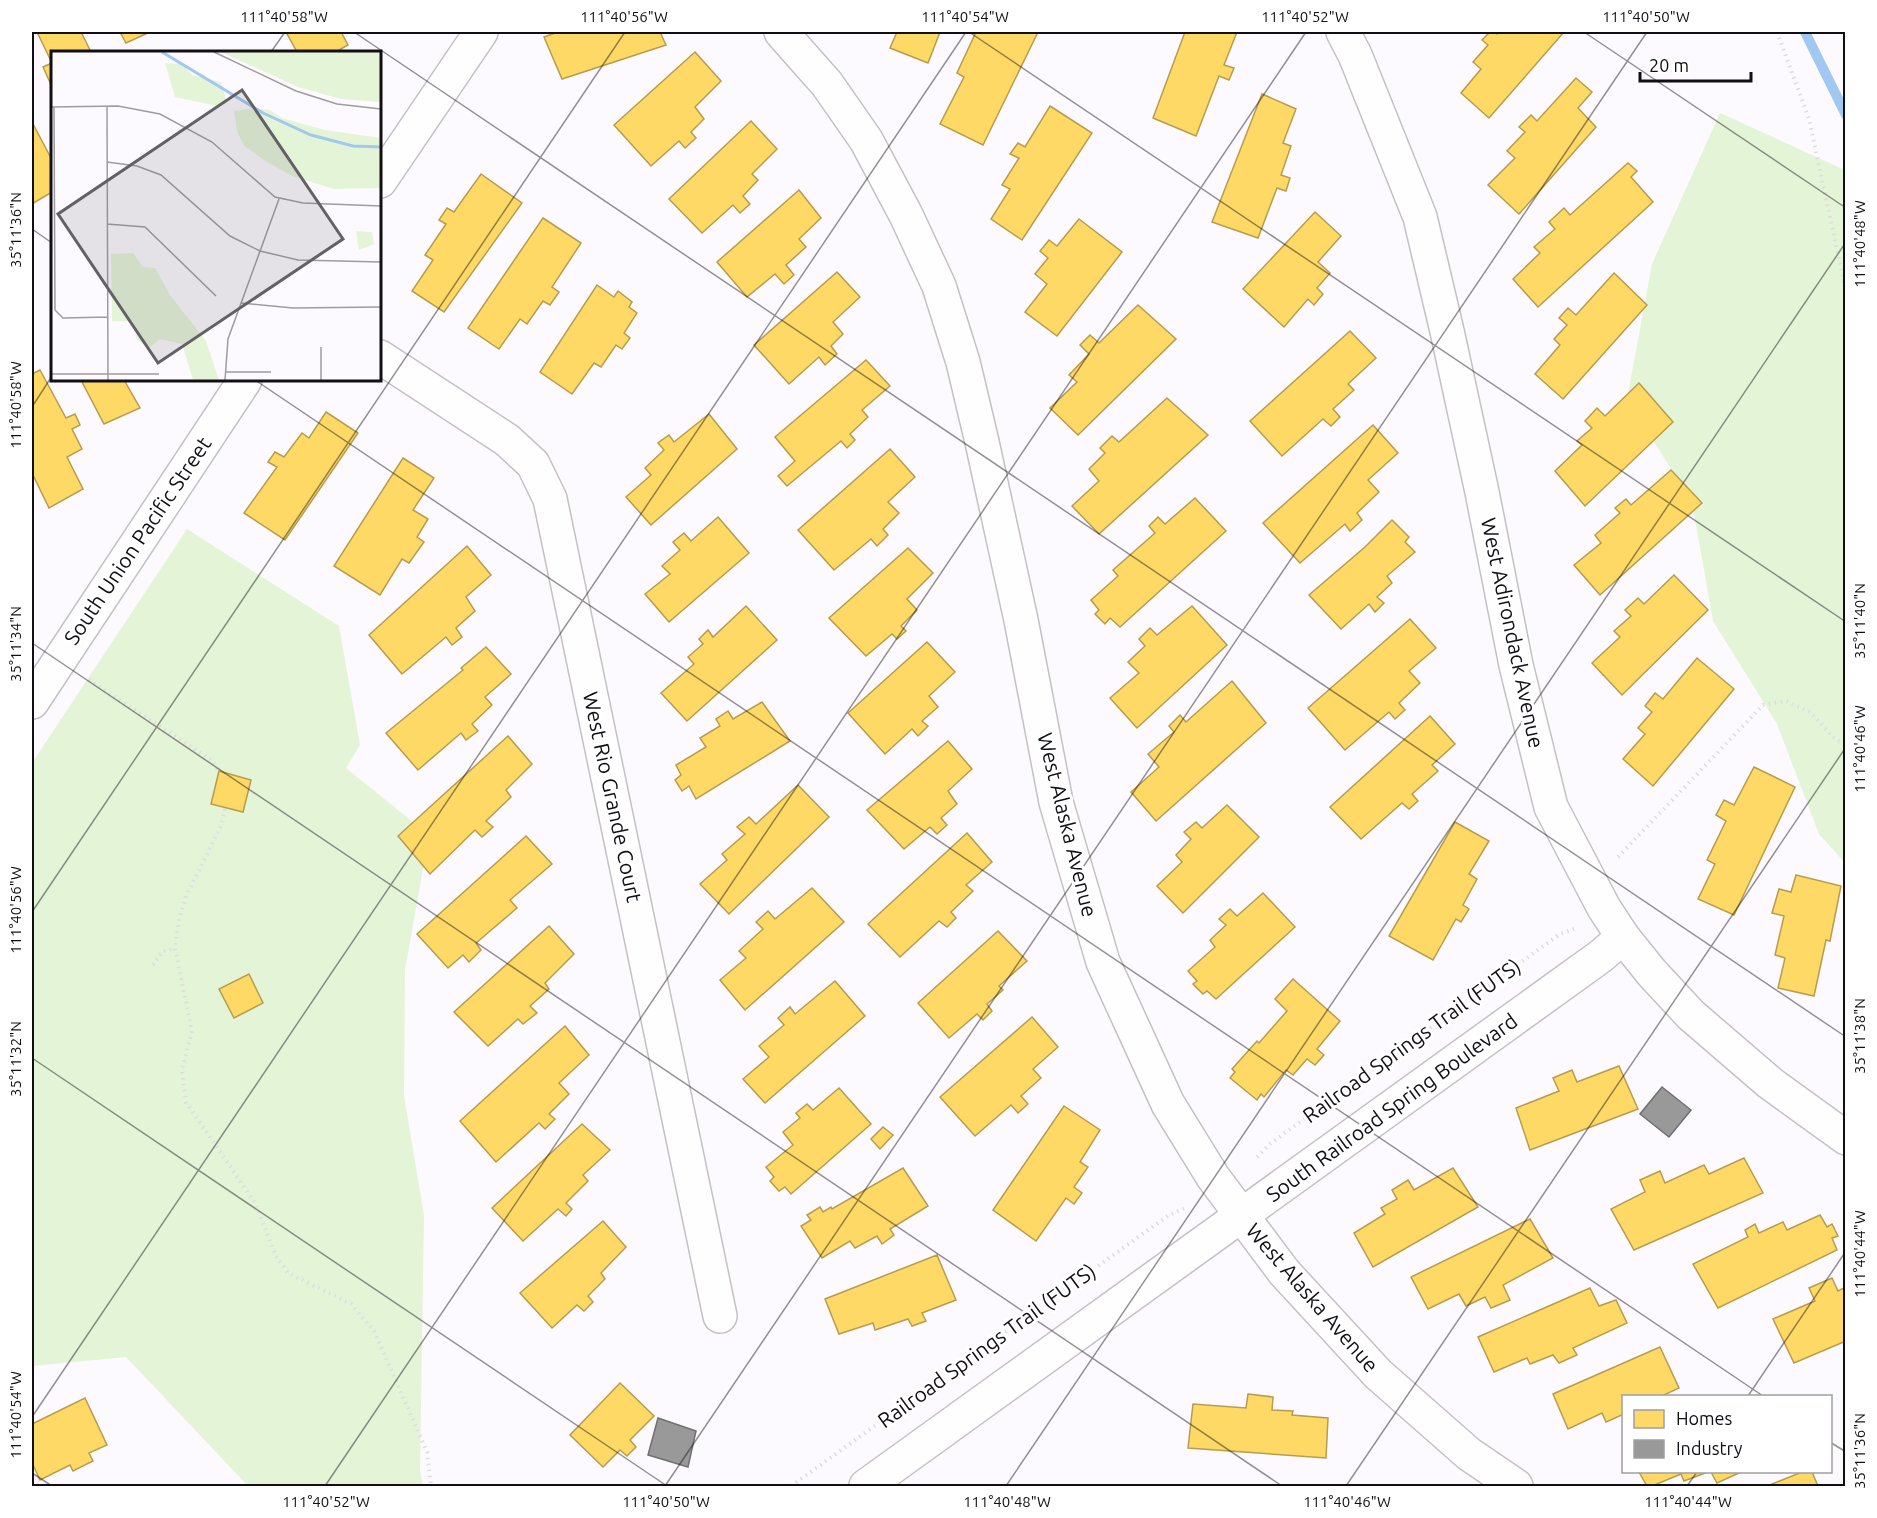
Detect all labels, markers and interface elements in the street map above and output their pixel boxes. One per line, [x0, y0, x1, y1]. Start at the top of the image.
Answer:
text: 111°40'58"W [240, 8, 328, 25]
text: 111°40'56"W [580, 8, 668, 25]
text: 111°40'54"W [921, 8, 1009, 25]
text: 111°40'52"W [1261, 8, 1349, 25]
text: 111°40'50"W [1602, 8, 1690, 25]
scale bar [1640, 45, 1751, 83]
inset map [51, 51, 381, 381]
text: 20 m [1649, 55, 1689, 75]
text: 35°11'36"N [7, 192, 24, 268]
text: 111°40'48"W [1851, 200, 1868, 288]
text: 111°40'58"W [7, 361, 24, 449]
street label: South Union Pacific Street [59, 432, 216, 649]
street label: West Adirondack Avenue [1477, 515, 1549, 750]
text: 35°11'40"N [1851, 583, 1868, 659]
text: 35°11'34"N [7, 606, 24, 682]
street label: West Rio Grande Court [579, 689, 647, 904]
text: 111°40'46"W [1851, 705, 1868, 793]
street label: West Alaska Avenue [1033, 730, 1102, 919]
text: 111°40'56"W [7, 866, 24, 954]
street label: Railroad Springs Trail (FUTS) [1298, 953, 1525, 1127]
text: 35°11'38"N [1851, 998, 1868, 1074]
street label: South Railroad Spring Boulevard [1261, 1008, 1521, 1206]
text: 35°11'32"N [7, 1021, 24, 1097]
text: 111°40'44"W [1851, 1210, 1868, 1298]
street label: West Alaska Avenue [1242, 1218, 1384, 1377]
street label: Railroad Springs Trail (FUTS) [873, 1258, 1100, 1432]
text: 111°40'54"W [7, 1371, 24, 1459]
legend [1622, 1395, 1832, 1473]
text: Homes [1676, 1408, 1733, 1428]
text: 35°11'36"N [1851, 1413, 1868, 1489]
text: Industry [1676, 1438, 1743, 1458]
text: 111°40'52"W [282, 1493, 370, 1510]
text: 111°40'50"W [622, 1493, 710, 1510]
text: 111°40'48"W [963, 1493, 1051, 1510]
text: 111°40'46"W [1303, 1493, 1391, 1510]
text: 111°40'44"W [1644, 1493, 1732, 1510]

